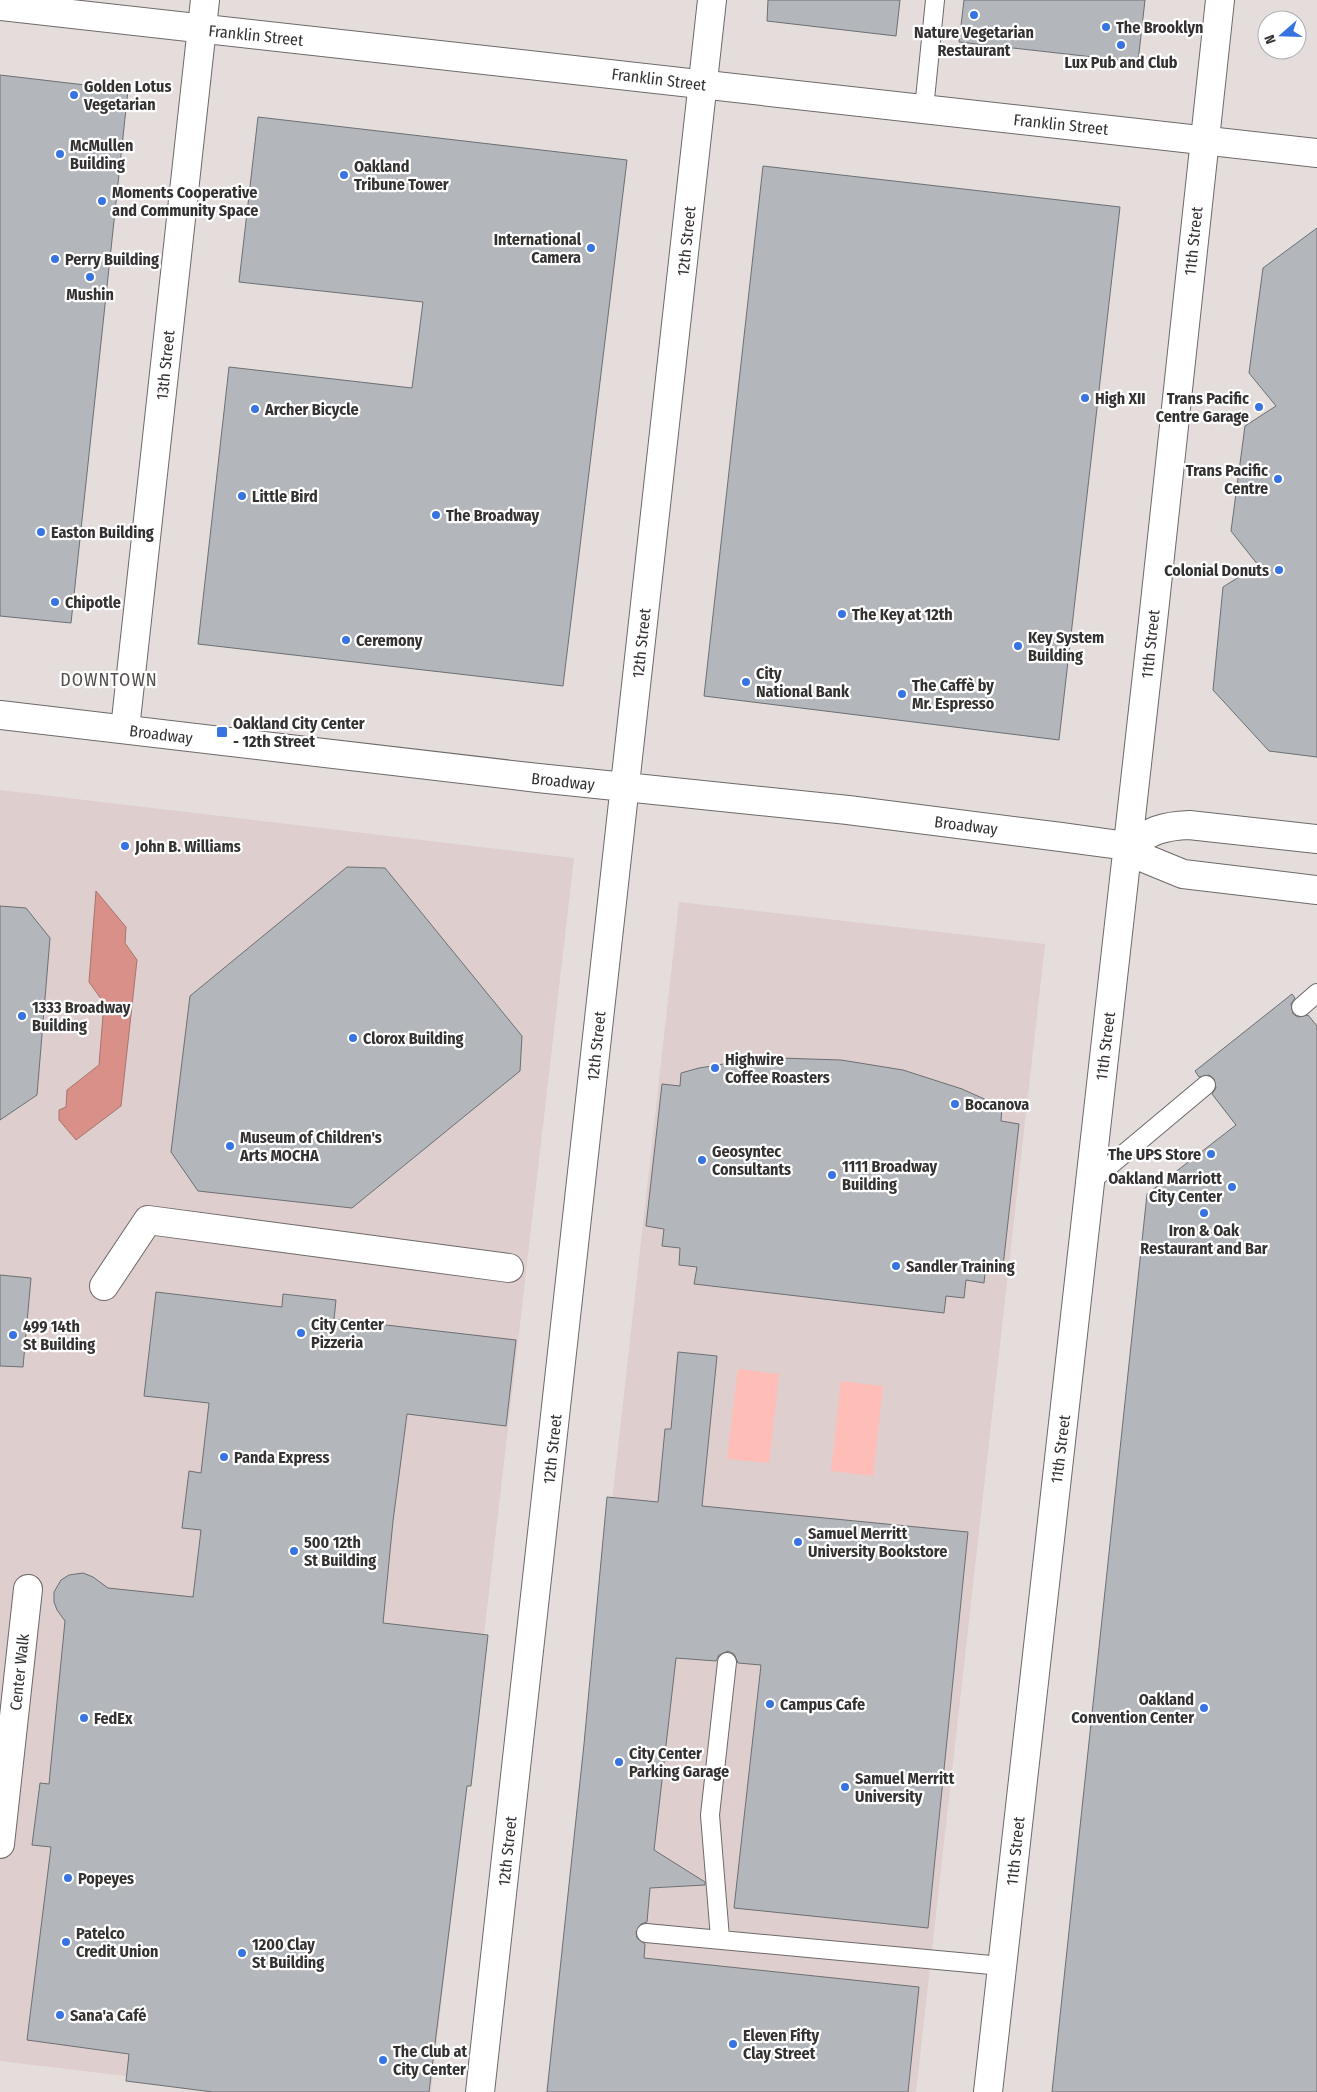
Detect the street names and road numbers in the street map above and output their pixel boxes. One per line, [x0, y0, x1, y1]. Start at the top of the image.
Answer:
street label: Franklin Street [208, 21, 305, 50]
street label: Franklin Street [611, 64, 708, 95]
street label: Franklin Street [1013, 110, 1110, 139]
street label: 12th Street [673, 204, 700, 277]
street label: 11th Street [1180, 205, 1207, 276]
street label: 13th Street [152, 328, 179, 401]
street label: 12th Street [628, 606, 655, 679]
street label: 11th Street [1137, 608, 1164, 679]
street label: Broadway [128, 721, 195, 748]
street label: Broadway [530, 769, 596, 794]
street label: Broadway [933, 812, 1000, 839]
street label: 12th Street [583, 1009, 610, 1082]
street label: 11th Street [1092, 1010, 1119, 1081]
street label: 12th Street [539, 1412, 566, 1485]
street label: 11th Street [1047, 1413, 1074, 1484]
street label: Center Walk [6, 1632, 33, 1711]
street label: 12th Street [494, 1814, 521, 1887]
street label: 11th Street [1002, 1815, 1029, 1886]

